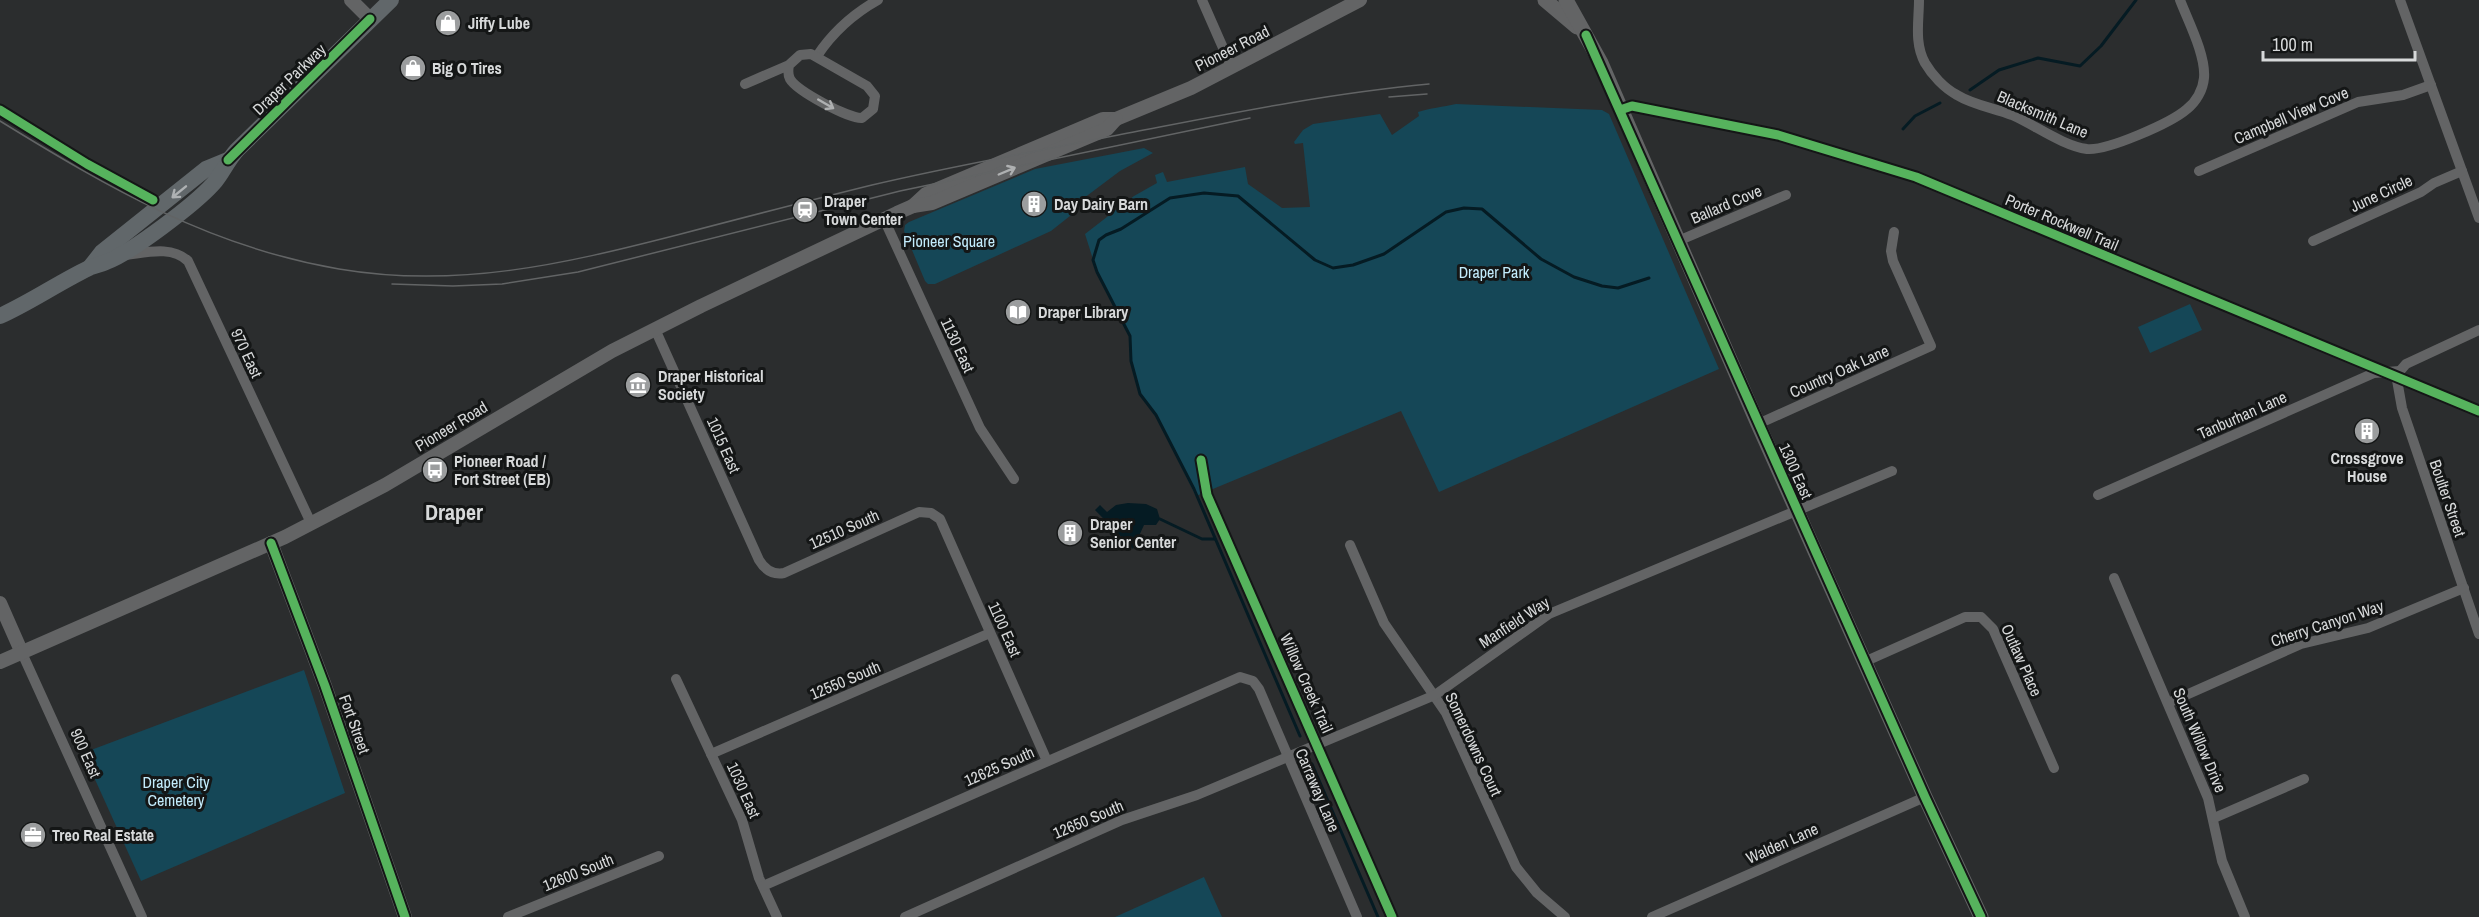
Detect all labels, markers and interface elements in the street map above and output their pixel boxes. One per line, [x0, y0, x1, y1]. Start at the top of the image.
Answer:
shop icon: Jiffy Lube [433, 8, 463, 38]
place label: Jiffy Lube [468, 12, 530, 34]
street label: Pioneer Road [1191, 20, 1273, 76]
scale bar [2263, 24, 2414, 62]
text: 100 m [2272, 32, 2313, 57]
street label: Draper Parkway [248, 38, 331, 120]
shop icon: Big O Tires [398, 53, 428, 83]
place label: Big O Tires [432, 57, 502, 79]
street label: Campbell View Cove [2230, 81, 2352, 149]
street label: Blacksmith Lane [1994, 85, 2092, 143]
one-way arrow [817, 98, 834, 110]
one-way arrow [998, 165, 1016, 176]
street label: June Circle [2346, 169, 2416, 217]
street label: Ballard Cove [1687, 179, 1765, 229]
one-way arrow [172, 185, 188, 198]
street label: Porter Rockwell Trail [2002, 188, 2122, 256]
building icon: Day Dairy Barn [1019, 189, 1049, 219]
place label: Draper Town Center [824, 190, 903, 230]
place label: Day Dairy Barn [1054, 193, 1148, 215]
station icon: Draper Town Center [790, 195, 820, 225]
park label: Pioneer Square [903, 230, 995, 252]
park label: Draper Park [1459, 261, 1530, 283]
library icon: Draper Library [1003, 297, 1033, 327]
place label: Draper Library [1038, 301, 1129, 323]
street label: 1130 East [936, 314, 980, 376]
street label: 970 East [226, 325, 268, 381]
street label: Country Oak Lane [1786, 339, 1892, 403]
place label: Draper Historical Society [658, 365, 764, 405]
museum icon: Draper Historical Society [623, 370, 653, 400]
street label: Tanburhan Lane [2194, 386, 2290, 444]
street label: Pioneer Road [411, 396, 491, 456]
street label: 1015 East [702, 414, 746, 477]
building icon: Crossgrove House [2352, 416, 2382, 446]
street label: 1300 East [1774, 440, 1818, 503]
place label: Crossgrove House [2331, 447, 2403, 487]
place label: Pioneer Road / Fort Street (EB) [454, 450, 550, 490]
bus stop icon: Pioneer Road / Fort Street (EB) [420, 455, 450, 485]
street label: Boulter Street [2425, 456, 2472, 540]
district label: Draper [425, 497, 483, 527]
street label: 12510 South [806, 504, 882, 554]
place label: Draper Senior Center [1090, 513, 1177, 553]
building icon: Draper Senior Center [1055, 518, 1085, 548]
street label: Manfield Way [1475, 591, 1554, 653]
street label: Cherry Canyon Way [2268, 594, 2387, 652]
street label: 1100 East [983, 598, 1027, 660]
street label: Outlaw Place [1996, 620, 2048, 700]
street label: Willow Creek Trail [1275, 630, 1339, 736]
street label: 12550 South [806, 655, 884, 705]
street label: South Willow Drive [2168, 684, 2232, 796]
street label: Somerdowns Court [1440, 688, 1508, 800]
street label: Fort Street [334, 691, 376, 757]
street label: 900 East [65, 725, 107, 781]
street label: 12625 South [961, 741, 1037, 791]
street label: Carraway Lane [1290, 745, 1346, 835]
street label: 1030 East [722, 759, 766, 822]
park label: Draper City Cemetery [142, 771, 210, 811]
street label: 12650 South [1049, 794, 1127, 844]
street label: Walden Lane [1742, 817, 1822, 869]
office icon: Treo Real Estate [18, 820, 48, 850]
place label: Treo Real Estate [52, 824, 154, 846]
street label: 12600 South [539, 848, 617, 896]

